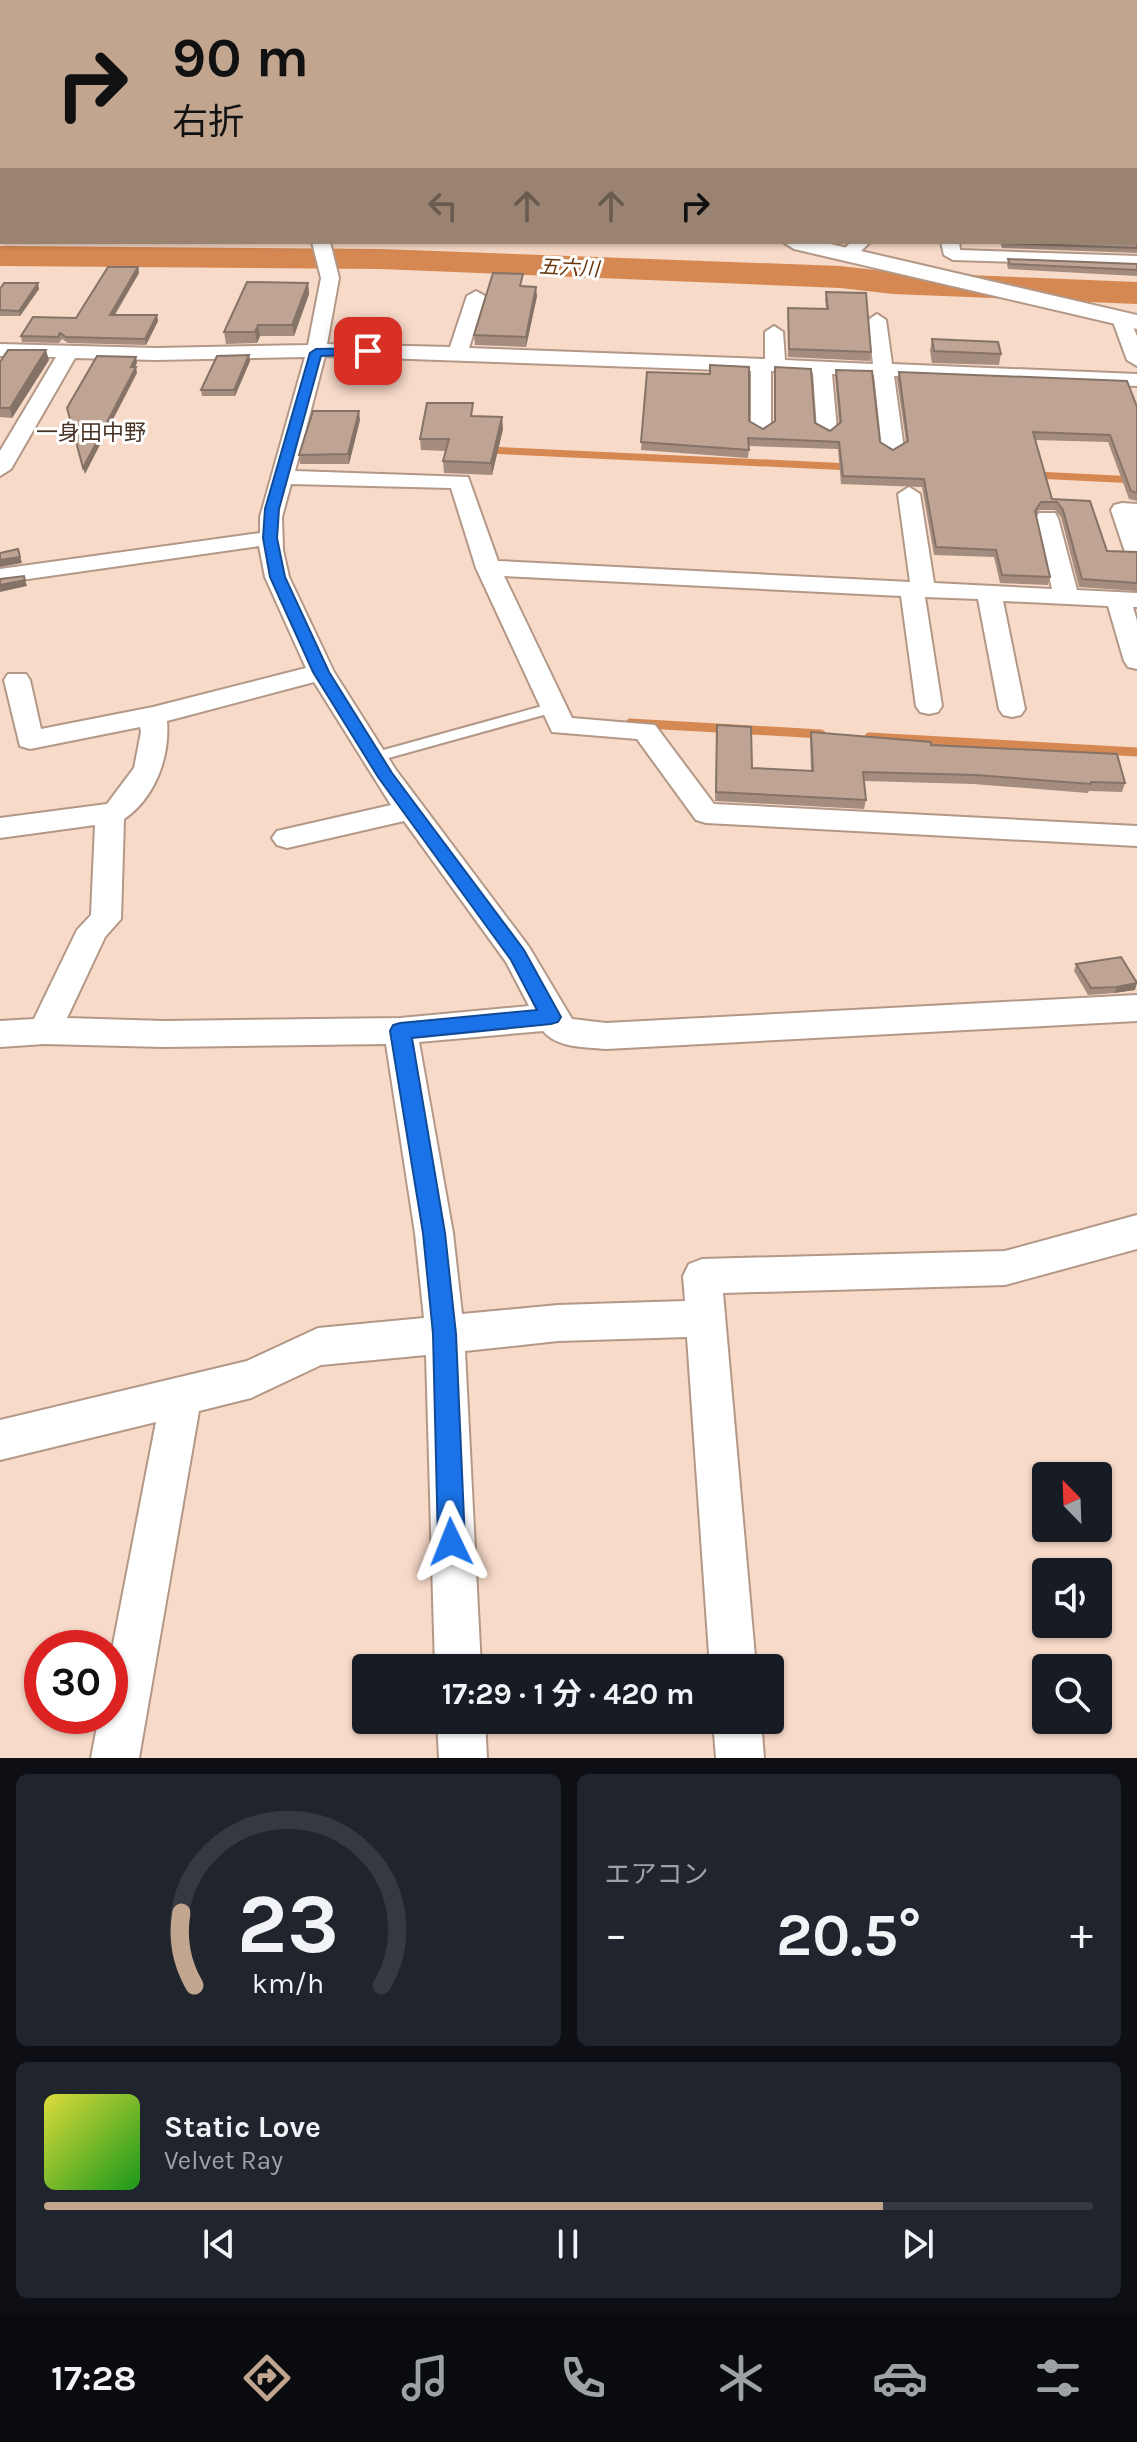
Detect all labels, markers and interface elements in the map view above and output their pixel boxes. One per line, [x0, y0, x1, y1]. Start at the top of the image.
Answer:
text: 90 m [172, 25, 309, 90]
icon: right [40, 32, 144, 136]
text: 右折 [172, 101, 244, 143]
icon: left [421, 184, 465, 228]
icon: ahead [505, 184, 549, 228]
icon: ahead [589, 184, 633, 228]
icon: right [673, 184, 717, 228]
water label: 五六川 [538, 255, 602, 281]
pin [334, 317, 402, 385]
icon: arrive [346, 329, 390, 373]
district label: 一身田中野 [36, 420, 146, 446]
north arrow [1032, 1462, 1112, 1542]
map controls [1032, 1462, 1112, 1734]
position arrow [409, 1500, 493, 1584]
button: sound [1032, 1558, 1112, 1638]
speed limit sign: 30 [24, 1630, 128, 1734]
button: search [1032, 1654, 1112, 1734]
text: 17:29 · 1 分 · 420 m [442, 1676, 694, 1712]
text: エアコン [605, 1859, 709, 1890]
text: 23 [237, 1876, 339, 1973]
text: 20.5° [776, 1900, 921, 1970]
text: − [605, 1909, 628, 1960]
text: + [1070, 1909, 1093, 1960]
text: km/h [252, 1967, 324, 2000]
text: Static Love [164, 2109, 321, 2145]
text: Velvet Ray [164, 2145, 283, 2176]
icon: previous [197, 2222, 241, 2266]
icon: pause [546, 2222, 590, 2266]
icon: next [896, 2222, 940, 2266]
icon: directions [239, 2350, 295, 2406]
icon: music [397, 2350, 453, 2406]
icon: phone [555, 2350, 611, 2406]
icon: climate [713, 2350, 769, 2406]
icon: car [872, 2350, 928, 2406]
icon: filters [1030, 2350, 1086, 2406]
text: 17:28 [51, 2357, 137, 2399]

